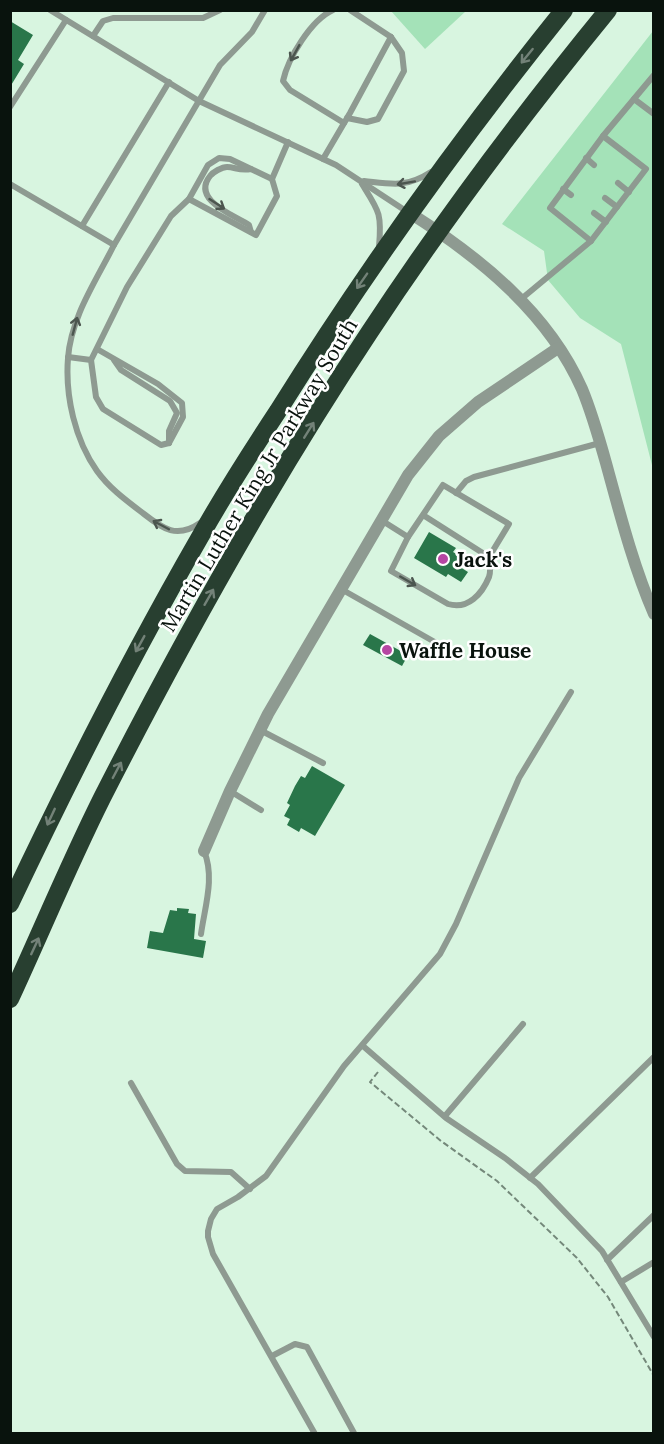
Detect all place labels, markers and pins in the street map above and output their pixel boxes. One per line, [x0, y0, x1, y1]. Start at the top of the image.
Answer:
place label: Jack's [455, 546, 512, 573]
marker: Jack's [436, 552, 450, 566]
place label: Waffle House [399, 637, 531, 664]
marker: Waffle House [380, 643, 394, 657]

